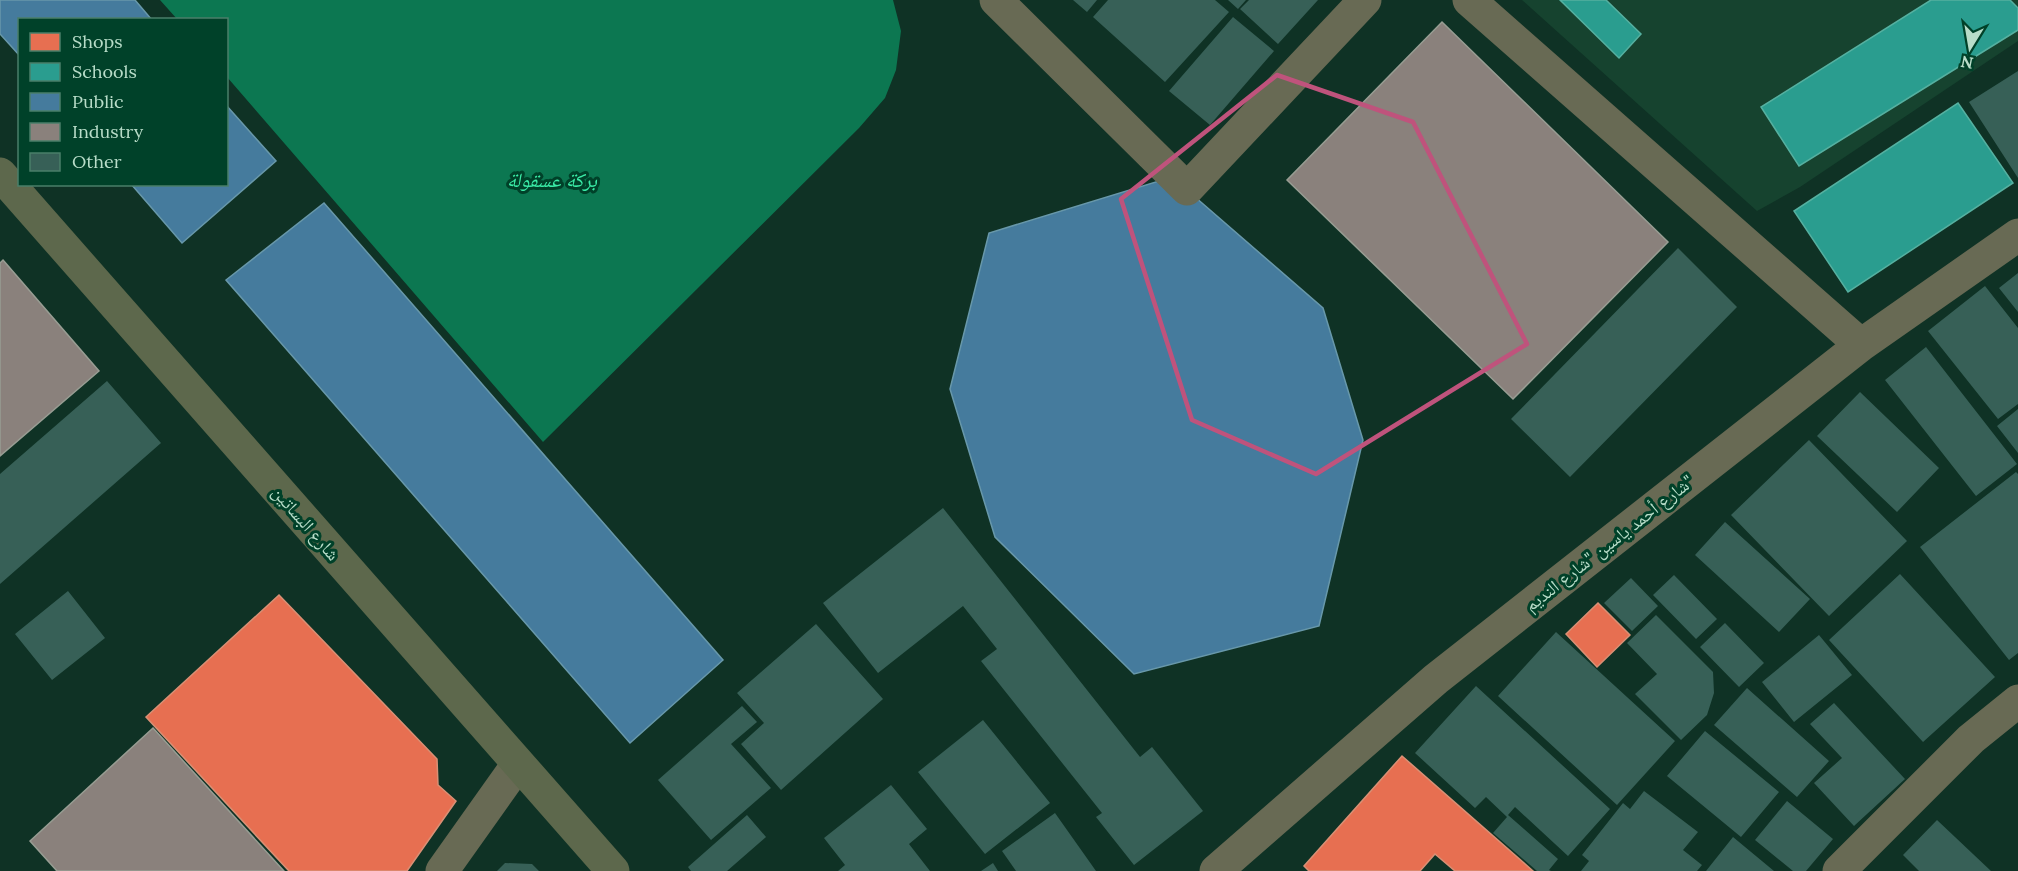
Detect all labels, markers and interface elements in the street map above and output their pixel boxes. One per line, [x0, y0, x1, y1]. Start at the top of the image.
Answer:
legend [18, 18, 228, 186]
north arrow [1940, 18, 2000, 78]
text: Shops [72, 30, 123, 53]
text: N [1959, 52, 1975, 74]
text: Schools [72, 60, 137, 83]
text: Public [72, 90, 124, 113]
text: Industry [72, 120, 144, 143]
text: Other [72, 150, 122, 173]
water label: بركة عسقولة [507, 167, 597, 192]
street label: شارع أحمد ياسين "شارع النديم" [1520, 470, 1699, 617]
street label: شارع البساتين [267, 481, 345, 565]

